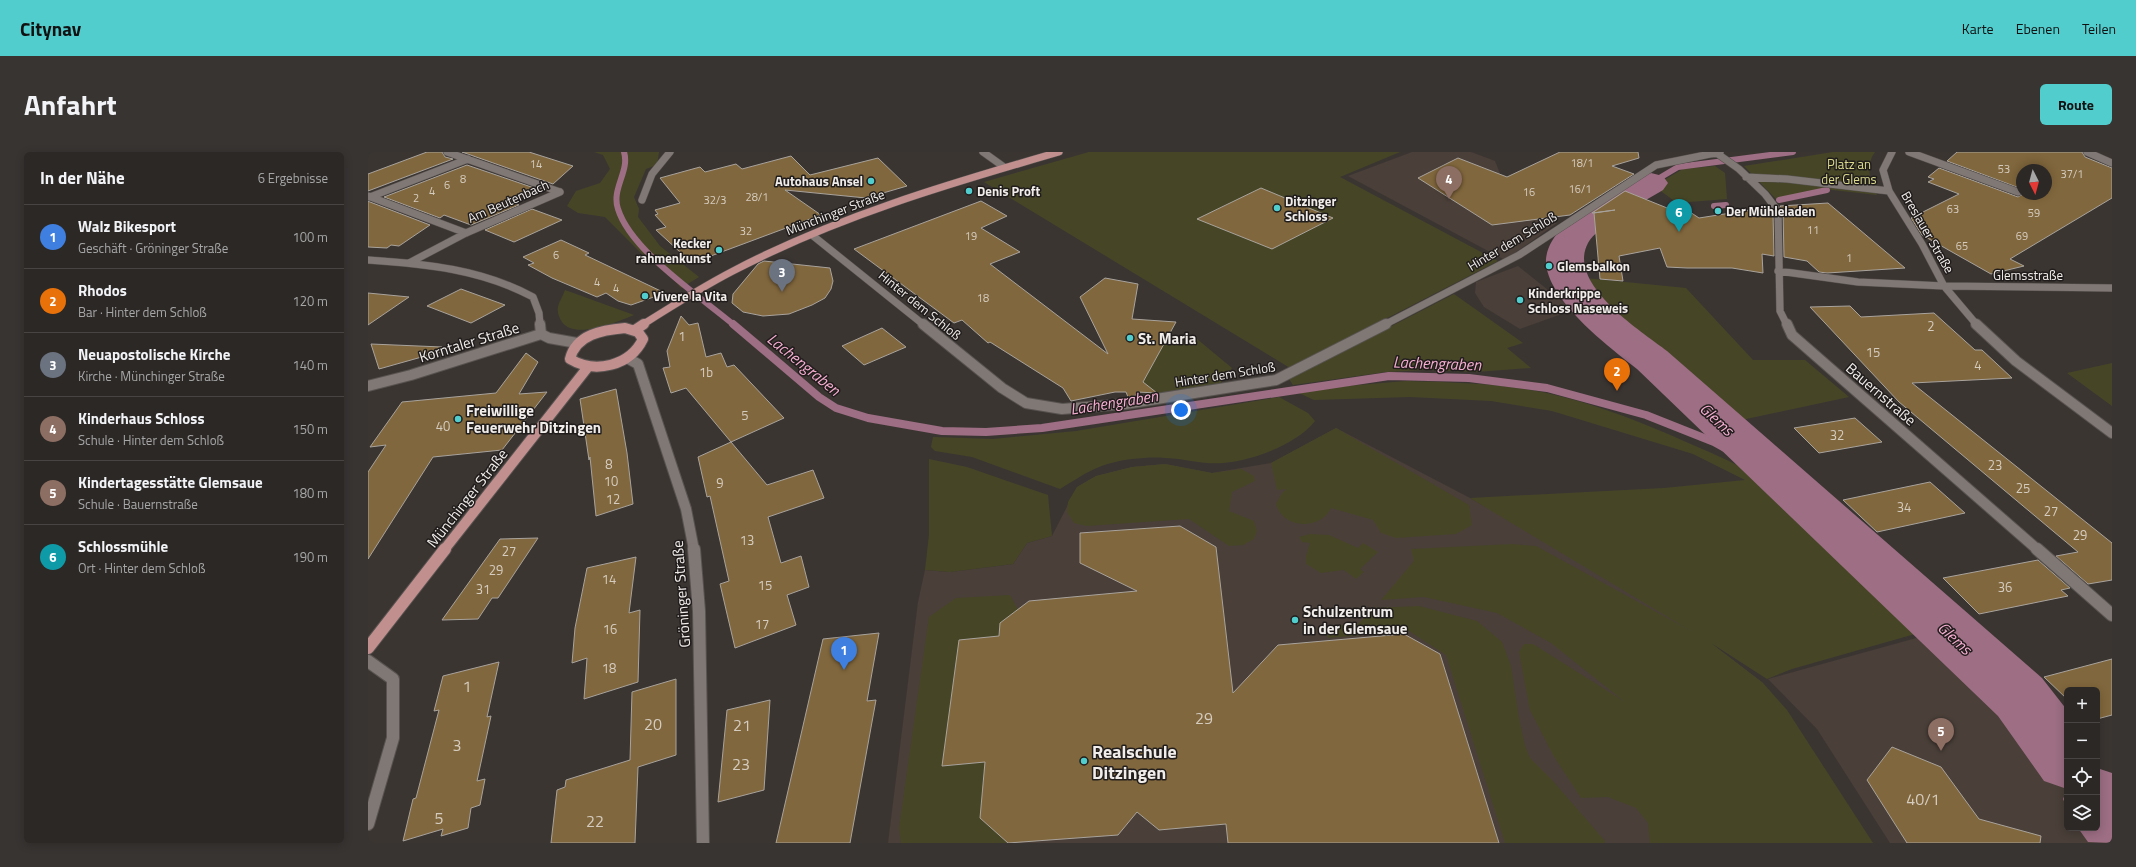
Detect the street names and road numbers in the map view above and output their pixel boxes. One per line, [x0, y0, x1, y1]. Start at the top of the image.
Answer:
street label: Am Beutenbach [464, 174, 552, 228]
street label: Münchinger Straße [783, 184, 887, 240]
street label: Breslauer Straße [1896, 187, 1960, 277]
street label: Hinter dem Schloß [1463, 206, 1561, 276]
street label: Hinter dem Schloß [874, 265, 966, 345]
street label: Glemsstraße [1993, 265, 2063, 285]
street label: Korntaler Straße [416, 316, 522, 368]
street label: Hinter dem Schloß [1173, 356, 1277, 392]
street label: Bauernstraße [1841, 357, 1921, 431]
street label: Münchinger Straße [421, 443, 513, 553]
street label: Gröninger Straße [666, 540, 696, 648]

